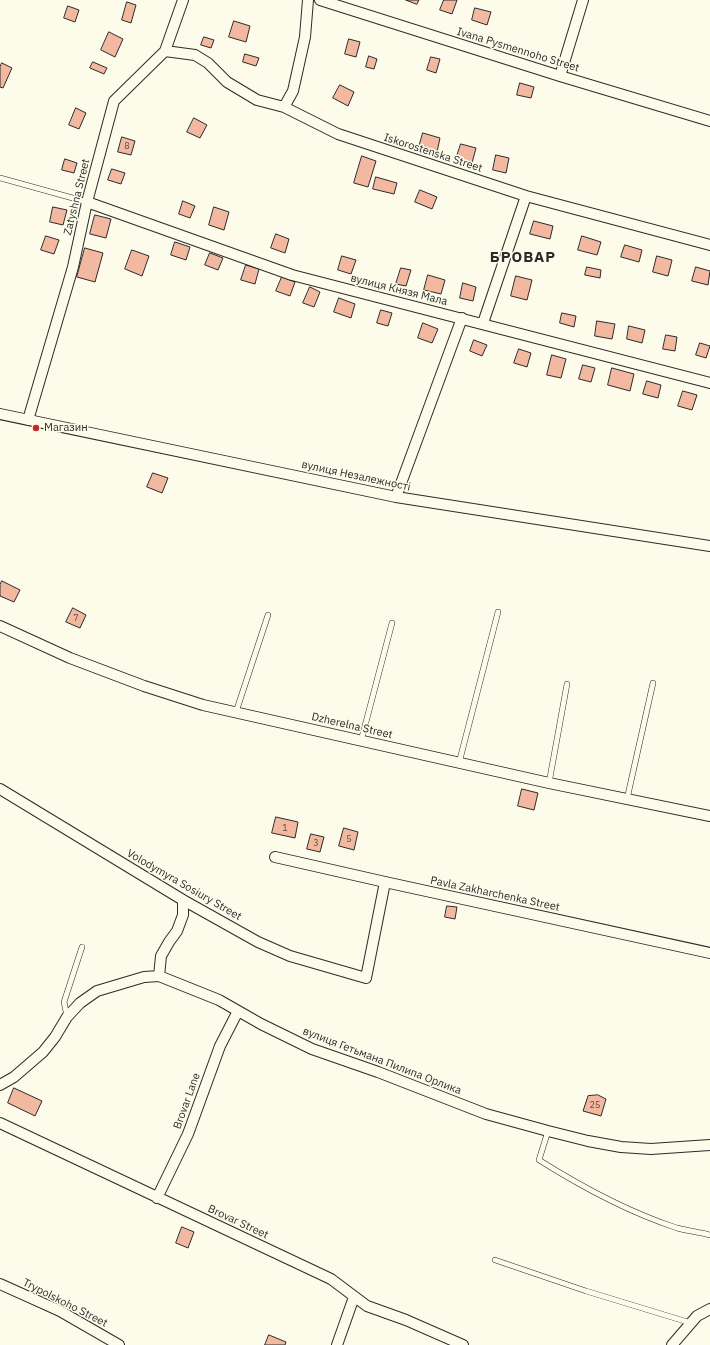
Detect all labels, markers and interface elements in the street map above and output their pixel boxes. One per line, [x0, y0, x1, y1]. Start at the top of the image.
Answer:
street label: Ivana Pysmennoho Street [455, 25, 581, 75]
street label: Iskorostenska Street [382, 131, 484, 175]
house number: 8 [124, 141, 130, 151]
street label: Zatyshna Street [61, 158, 93, 236]
district label: БРОВАР [490, 249, 556, 267]
street label: вулиця Князя Мала [349, 272, 449, 308]
place label: Магазин [44, 421, 88, 435]
marker: Магазин [31, 423, 41, 433]
street label: вулиця Незалежності [300, 458, 412, 494]
house number: 7 [73, 613, 79, 623]
street label: Dzherelna Street [310, 710, 394, 742]
house number: 1 [282, 823, 288, 833]
house number: 5 [346, 834, 352, 844]
house number: 3 [313, 838, 319, 848]
street label: Volodymyra Sosiury Street [124, 847, 244, 923]
street label: Pavla Zakharchenka Street [429, 874, 561, 914]
street label: вулиця Гетьмана Пилипа Орлика [301, 1025, 463, 1097]
street label: Brovar Lane [171, 1071, 203, 1131]
house number: 25 [590, 1100, 600, 1110]
street label: Brovar Street [206, 1202, 270, 1242]
street label: Trypolskoho Street [20, 1276, 110, 1330]

